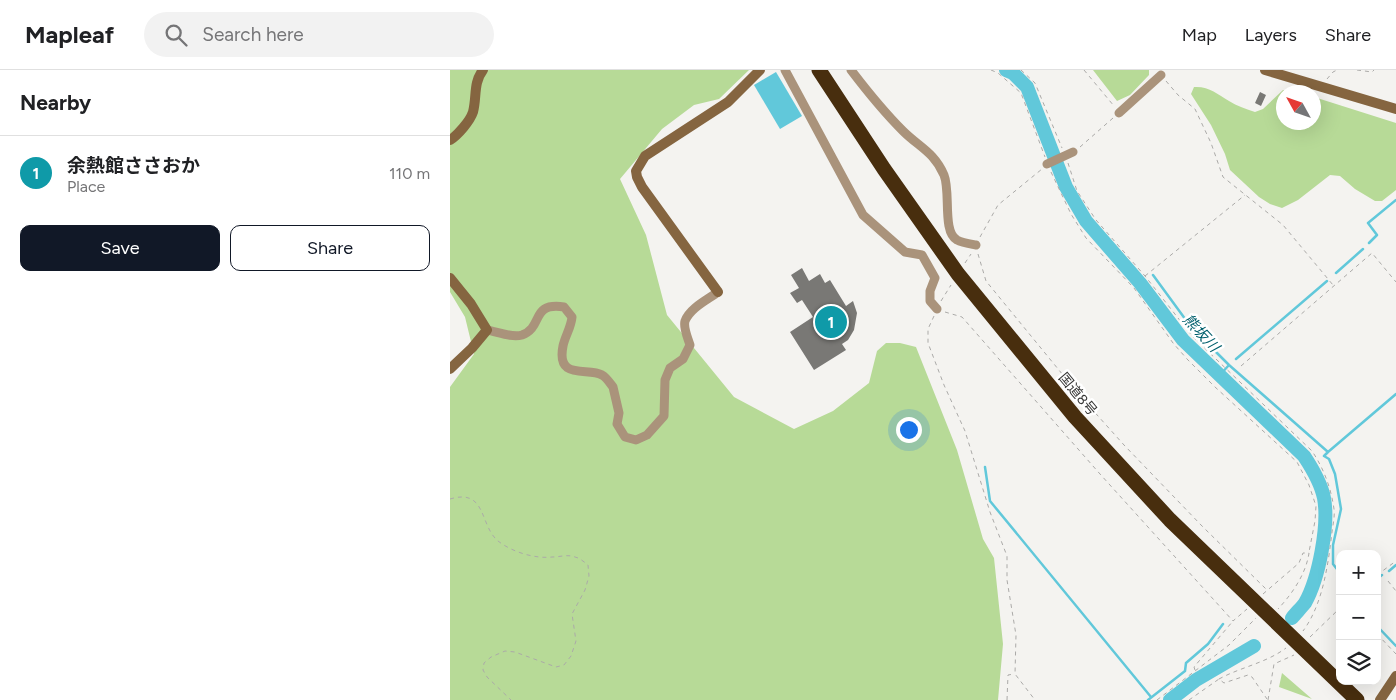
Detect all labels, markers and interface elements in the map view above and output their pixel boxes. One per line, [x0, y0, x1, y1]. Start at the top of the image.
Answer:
search box [144, 12, 494, 57]
text: Mapleaf [25, 20, 114, 49]
icon: search [162, 21, 190, 49]
text: Search here [202, 23, 304, 46]
text: Map [1182, 24, 1217, 46]
text: Layers [1245, 24, 1297, 46]
text: Share [1325, 24, 1371, 46]
north arrow [1276, 85, 1321, 130]
text: Nearby [20, 90, 91, 115]
text: 余熱館ささおか [67, 154, 200, 177]
text: 1 [33, 164, 39, 183]
text: 110 m [389, 164, 430, 183]
text: Place [67, 177, 105, 196]
button: Save [20, 225, 220, 271]
button: Share [230, 225, 430, 271]
pin: 1 [815, 303, 847, 341]
water label: 熊坂川 [1179, 310, 1224, 357]
street label: 国道8号 [1055, 369, 1100, 419]
your location [896, 417, 922, 443]
map controls [1336, 550, 1381, 685]
button: + [1336, 550, 1381, 595]
button: − [1336, 595, 1381, 640]
button: layers [1336, 640, 1381, 685]

